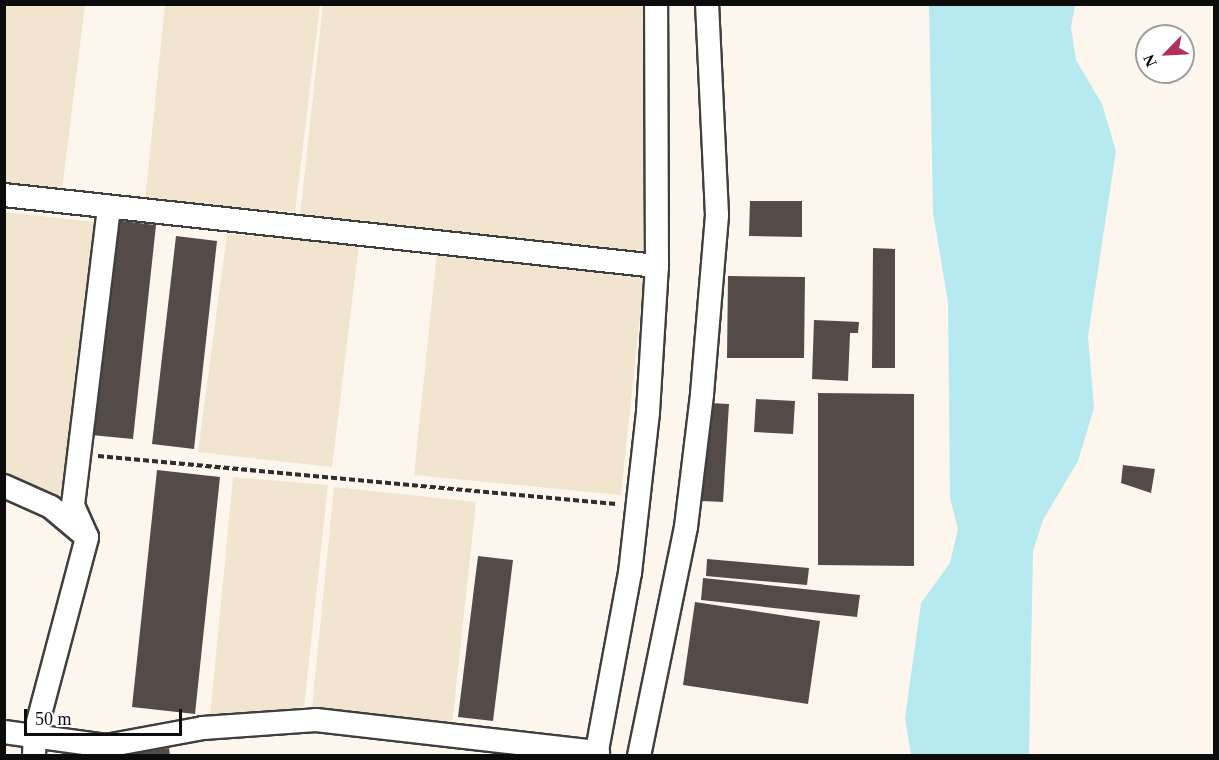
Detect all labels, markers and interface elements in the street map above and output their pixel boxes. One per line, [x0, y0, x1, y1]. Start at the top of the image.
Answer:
north arrow [1135, 24, 1195, 84]
text: N [1140, 52, 1160, 69]
scale bar [27, 697, 184, 735]
text: 50 m [35, 709, 72, 729]

